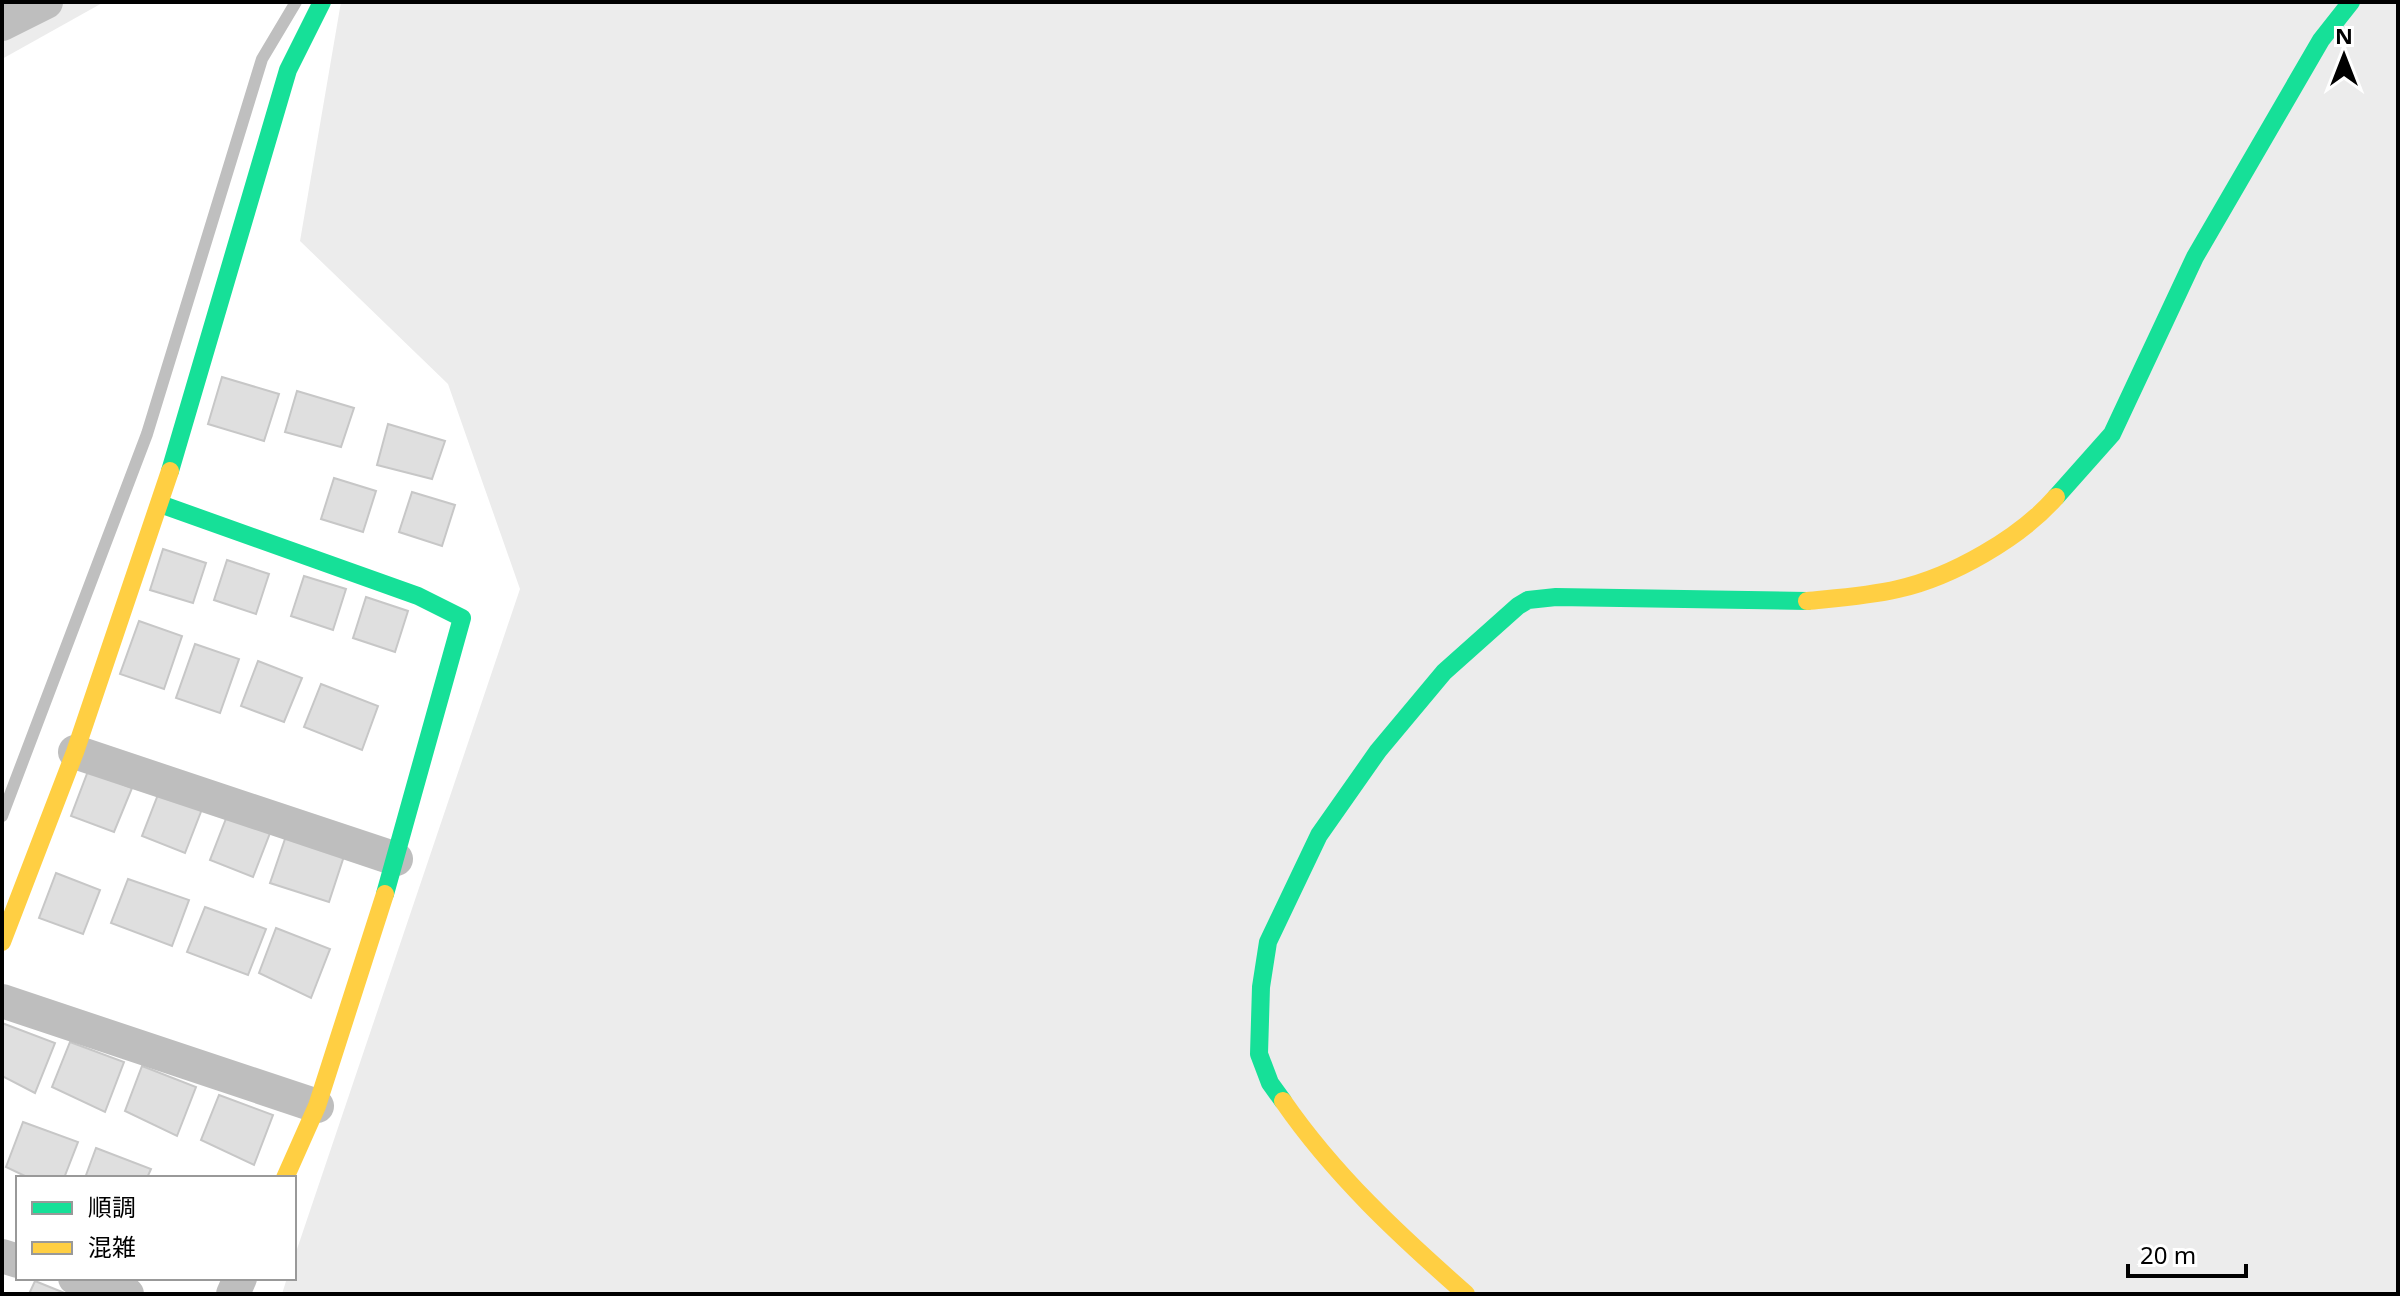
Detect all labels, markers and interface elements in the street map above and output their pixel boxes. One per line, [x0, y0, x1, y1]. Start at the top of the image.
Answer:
north arrow [2304, 16, 2384, 96]
text: N [2335, 20, 2353, 50]
legend [16, 1176, 296, 1280]
text: 順調 [88, 1190, 136, 1223]
scale bar [2128, 1228, 2246, 1278]
text: 混雑 [88, 1230, 136, 1263]
text: 20 m [2140, 1238, 2196, 1271]

